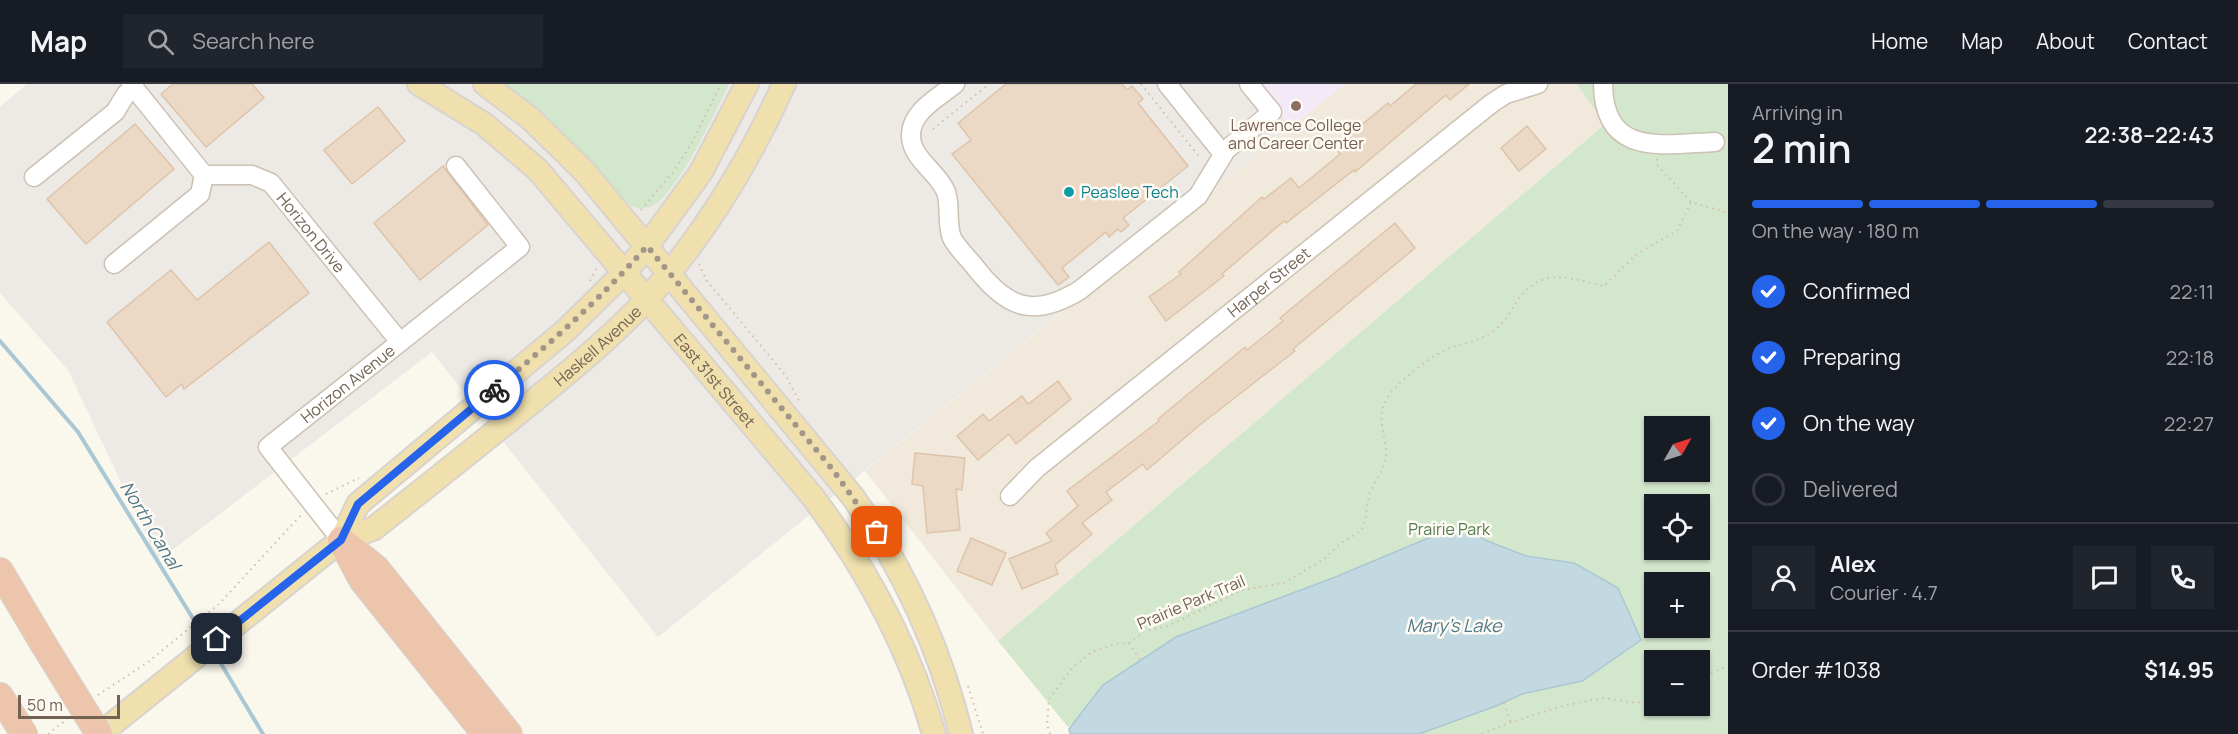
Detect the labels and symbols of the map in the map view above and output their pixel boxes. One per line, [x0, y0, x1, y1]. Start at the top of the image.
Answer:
marker: Lawrence College and Career Center [1289, 99, 1303, 113]
place label: Lawrence College and Career Center [1228, 114, 1364, 154]
place label: Peaslee Tech [1081, 181, 1179, 203]
marker: Peaslee Tech [1062, 185, 1076, 199]
street label: Horizon Drive [272, 188, 350, 277]
street label: Harper Street [1223, 242, 1315, 322]
street label: Haskell Avenue [549, 301, 646, 391]
street label: East 31st Street [669, 329, 761, 432]
street label: Horizon Avenue [296, 339, 400, 428]
courier [464, 360, 524, 420]
north arrow [1644, 416, 1710, 482]
water label: North Canal [115, 477, 188, 576]
pin [851, 506, 902, 557]
park label: Prairie Park [1408, 518, 1491, 540]
street label: Prairie Park Trail [1134, 569, 1248, 635]
pin [191, 613, 242, 664]
water label: Mary's Lake [1406, 613, 1503, 637]
scale bar [18, 692, 120, 720]

